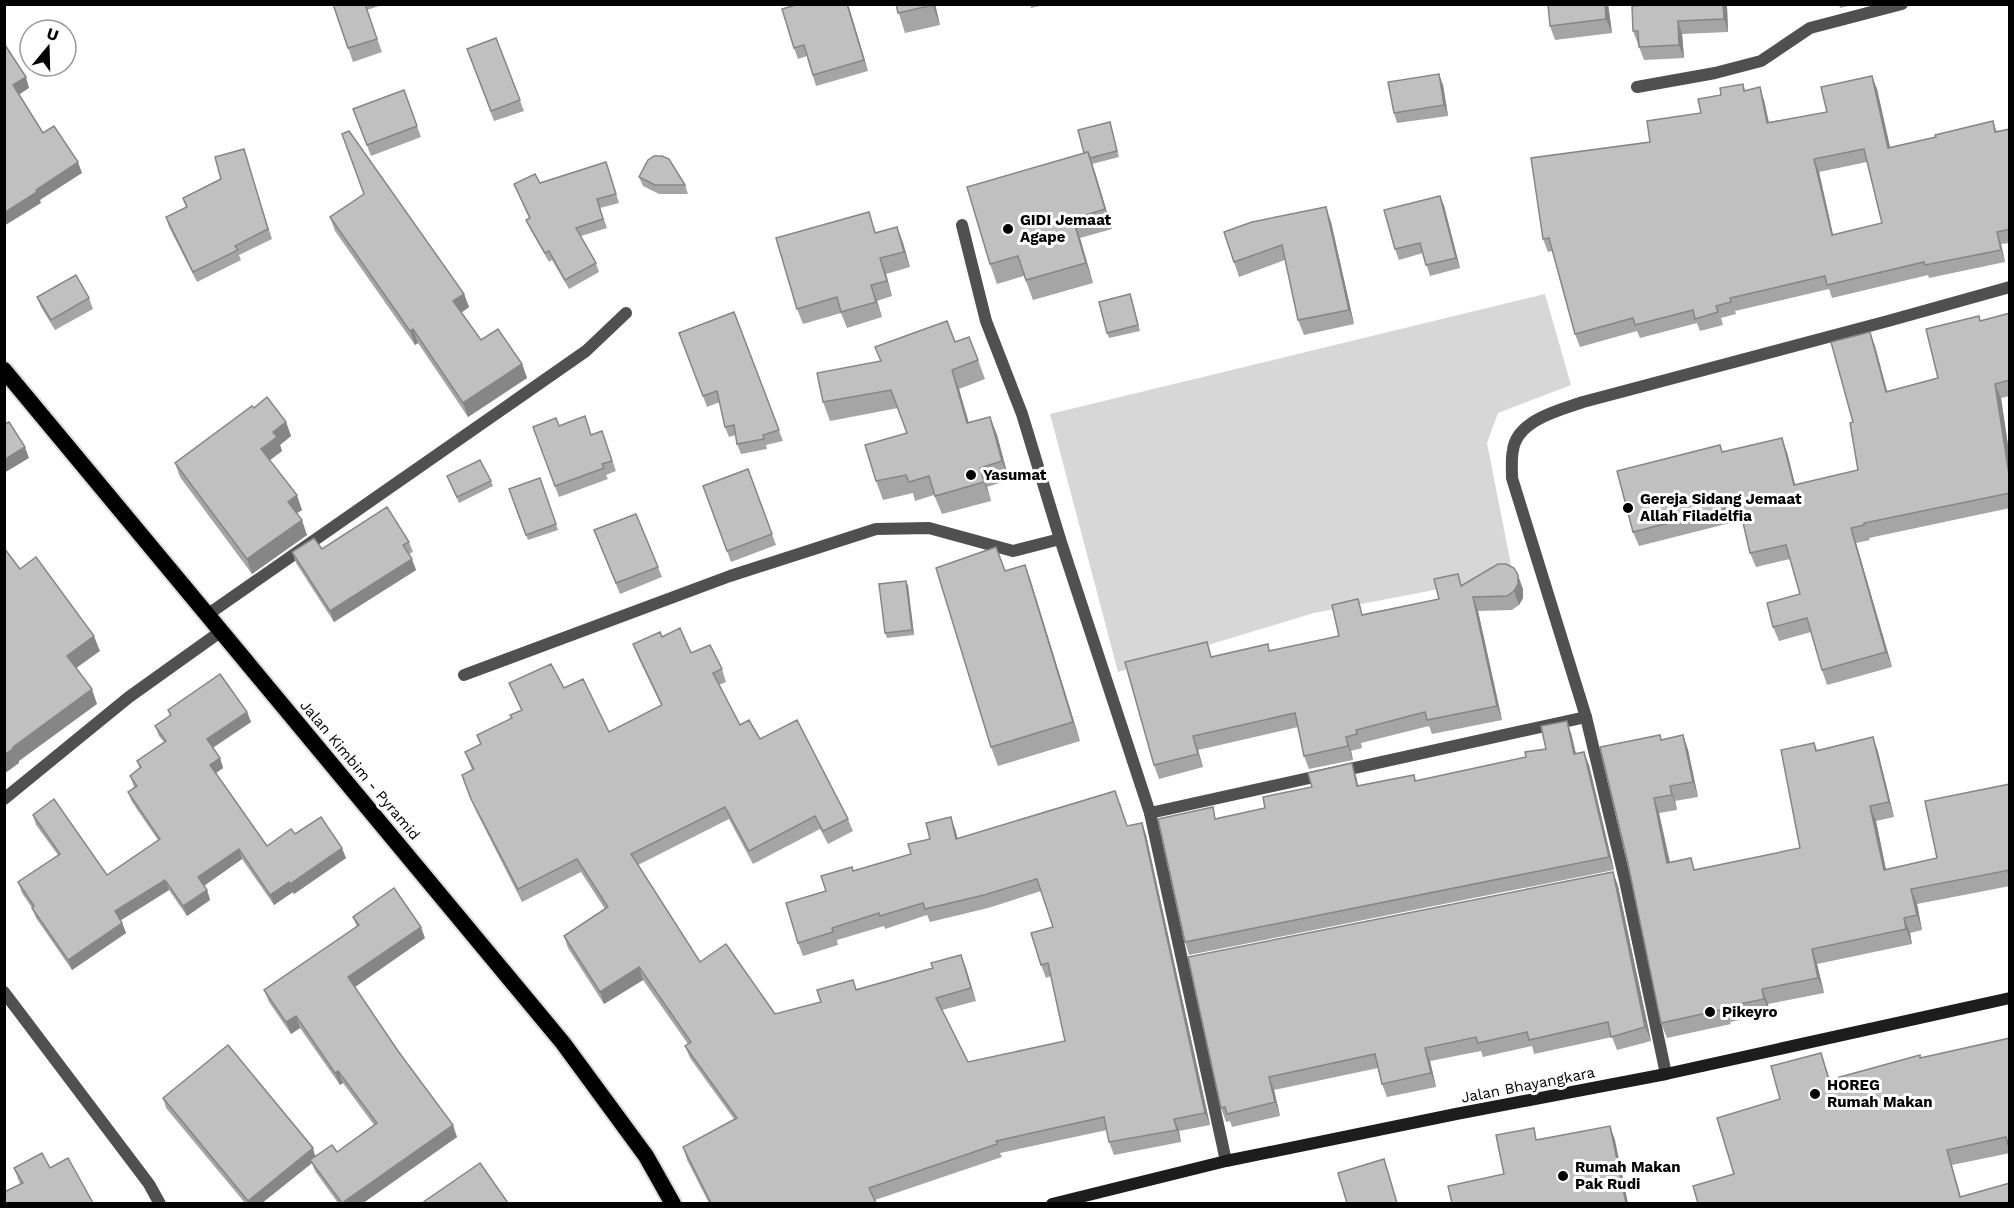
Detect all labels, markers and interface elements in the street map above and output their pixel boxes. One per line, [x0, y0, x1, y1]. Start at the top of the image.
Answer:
north arrow [18, 18, 78, 78]
text: U [44, 23, 61, 45]
place label: GIDI Jemaat Agape [1020, 211, 1112, 246]
marker: GIDI Jemaat Agape [1001, 222, 1015, 236]
place label: Yasumat [983, 466, 1047, 484]
marker: Yasumat [964, 468, 978, 482]
place label: Gereja Sidang Jemaat Allah Filadelfia [1640, 490, 1802, 525]
marker: Gereja Sidang Jemaat Allah Filadelfia [1621, 501, 1635, 515]
street label: Jalan Kimbim - Pyramid [296, 696, 424, 844]
place label: Pikeyro [1722, 1003, 1778, 1021]
marker: Pikeyro [1703, 1005, 1717, 1019]
street label: Jalan Bhayangkara [1460, 1063, 1597, 1107]
place label: HOREG Rumah Makan [1827, 1076, 1933, 1111]
marker: HOREG Rumah Makan [1808, 1087, 1822, 1101]
place label: Rumah Makan Pak Rudi [1575, 1158, 1681, 1193]
marker: Rumah Makan Pak Rudi [1556, 1169, 1570, 1183]

